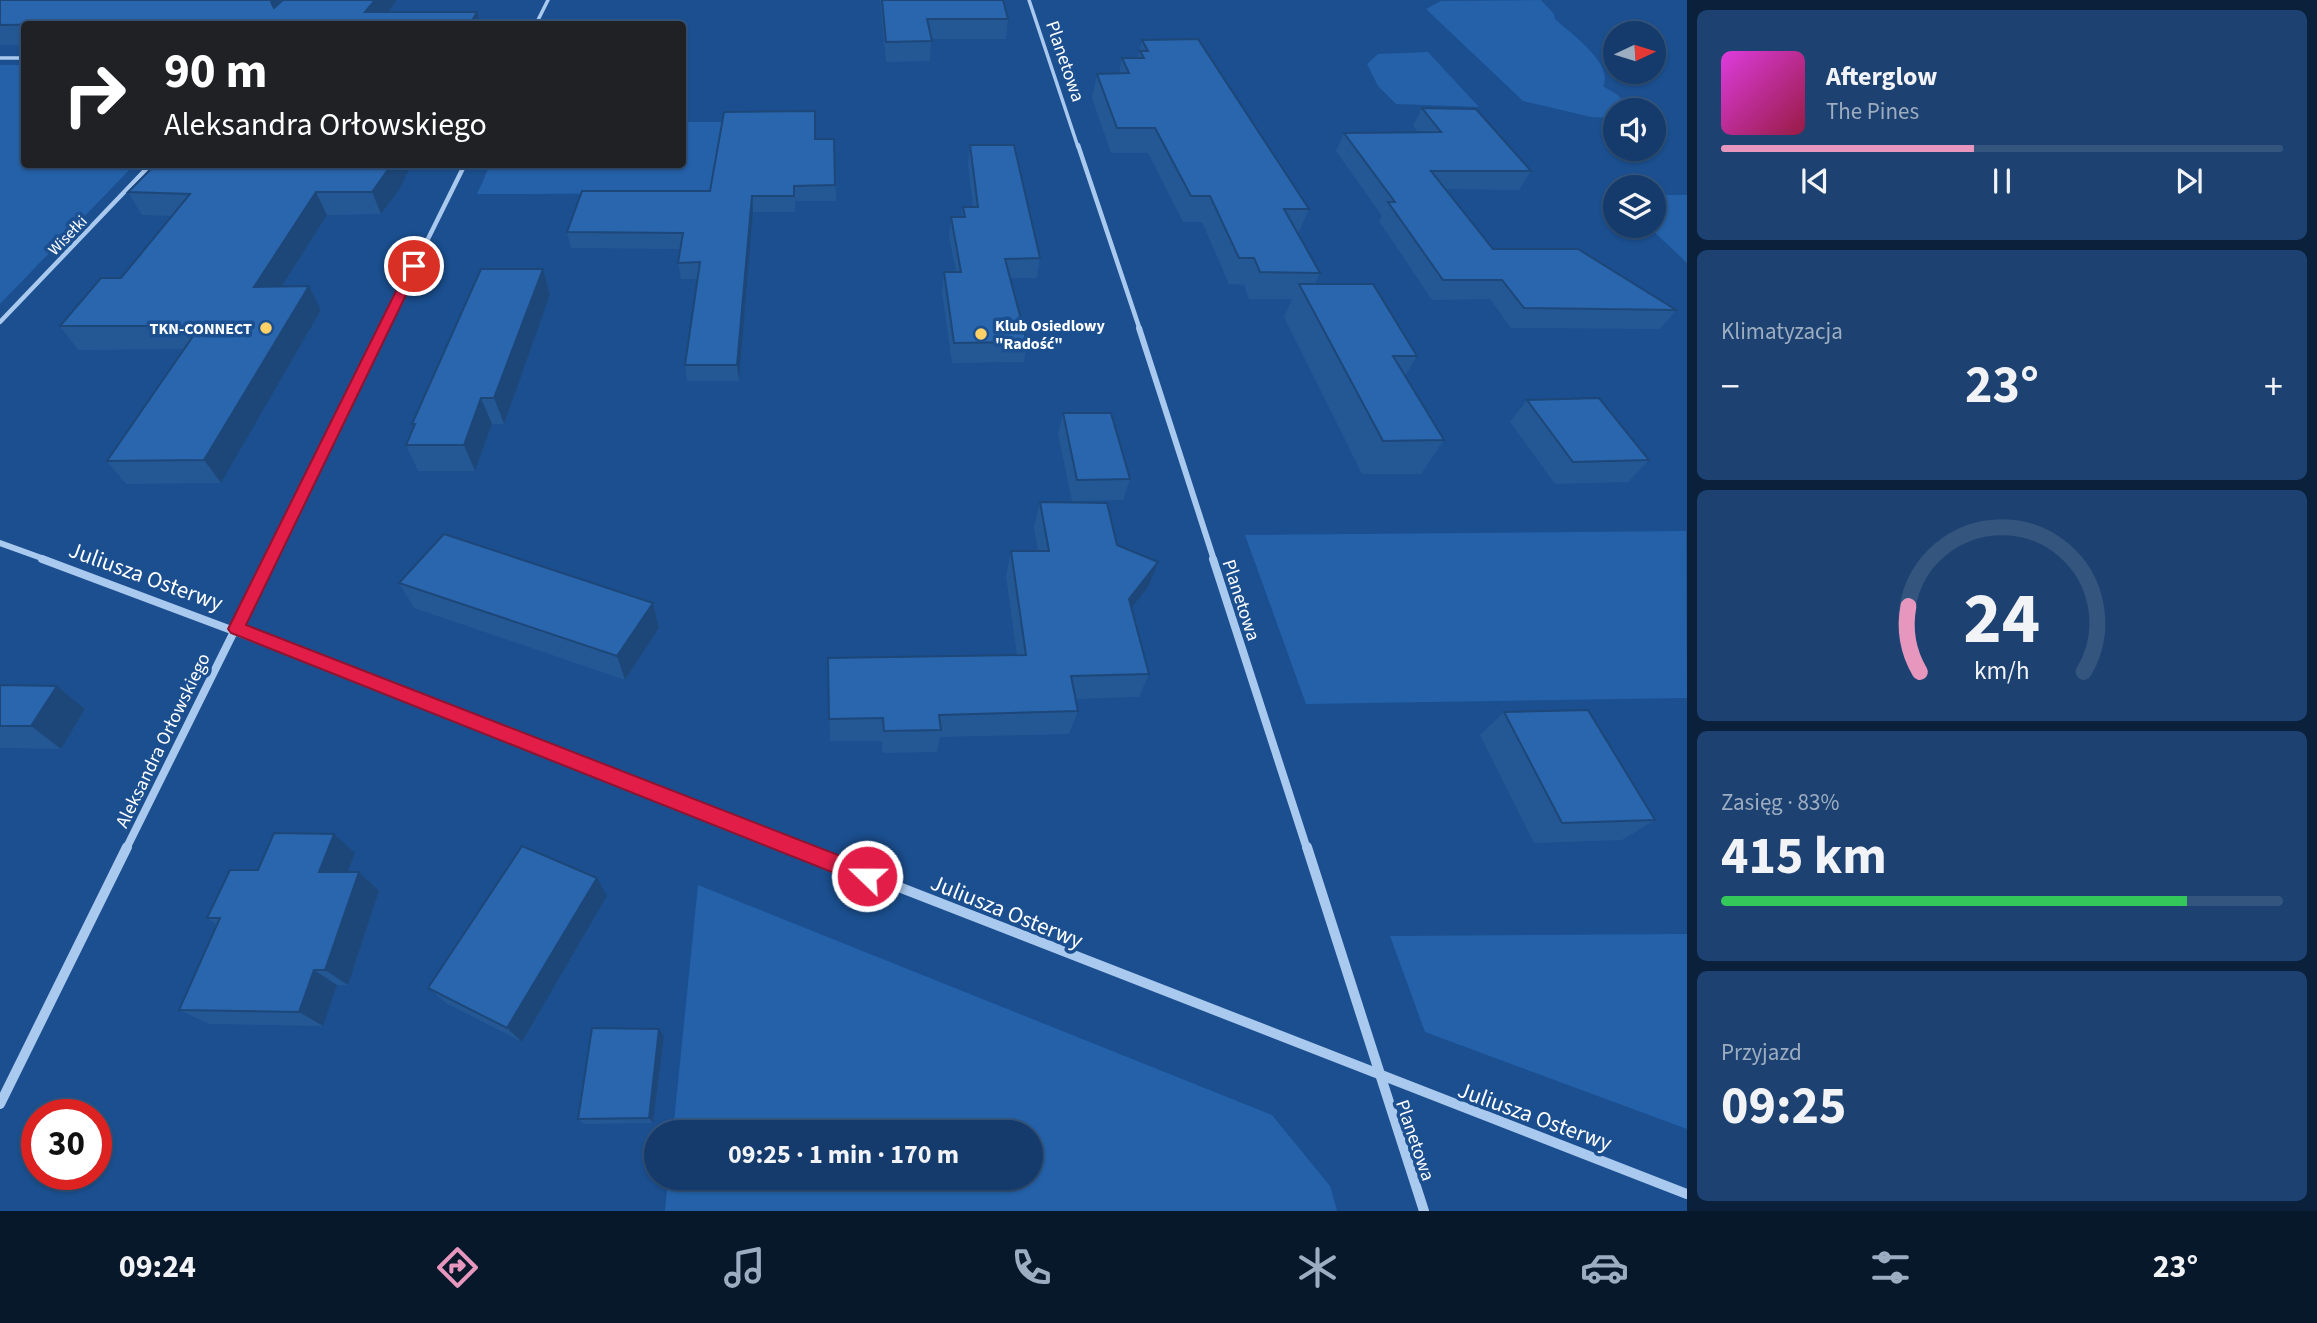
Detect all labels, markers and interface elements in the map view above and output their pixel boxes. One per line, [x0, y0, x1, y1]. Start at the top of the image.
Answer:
street label: Planetowa [1038, 17, 1091, 106]
north arrow [1603, 21, 1666, 84]
map controls [1603, 21, 1666, 238]
text: 90 m [164, 37, 268, 107]
icon: right [49, 49, 140, 140]
text: Afterglow [1826, 58, 1937, 95]
text: The Pines [1826, 95, 1919, 128]
button: sound [1603, 98, 1666, 161]
text: Aleksandra Orłowskiego [164, 102, 487, 148]
icon: previous [1796, 162, 1834, 200]
icon: pause [1983, 162, 2021, 200]
icon: next [2170, 162, 2208, 200]
button: layers [1603, 175, 1666, 238]
street label: Wisełki [43, 211, 92, 261]
pin [384, 236, 444, 296]
icon: arrive [395, 247, 433, 285]
place label: Klub Osiedlowy "Radość" [995, 315, 1106, 355]
text: Klimatyzacja [1721, 315, 1843, 348]
place label: TKN-CONNECT [150, 318, 252, 340]
marker: TKN-CONNECT [258, 320, 274, 336]
marker: Klub Osiedlowy "Radość" [973, 326, 989, 342]
text: 23° [1965, 349, 2039, 423]
text: − [1721, 360, 1740, 414]
text: + [2264, 360, 2283, 414]
street label: Juliusza Osterwy [64, 533, 228, 620]
street label: Planetowa [1215, 556, 1266, 645]
text: 24 [1964, 567, 2040, 671]
street label: Aleksandra Orłowskiego [109, 649, 217, 833]
text: km/h [1974, 652, 2030, 688]
text: Zasięg · 83% [1721, 786, 1839, 819]
text: 415 km [1721, 820, 1887, 894]
position arrow [830, 839, 904, 913]
street label: Juliusza Osterwy [926, 866, 1088, 957]
text: Przyjazd [1721, 1036, 1802, 1069]
text: 09:25 [1721, 1070, 1846, 1144]
street label: Juliusza Osterwy [1453, 1073, 1617, 1160]
street label: Planetowa [1388, 1096, 1441, 1185]
speed limit sign: 30 [21, 1099, 112, 1190]
text: 09:25 · 1 min · 170 m [728, 1136, 959, 1173]
icon: directions [433, 1243, 482, 1292]
icon: music [720, 1243, 769, 1292]
icon: phone [1007, 1243, 1056, 1292]
icon: climate [1293, 1243, 1342, 1292]
icon: car [1580, 1243, 1629, 1292]
icon: filters [1866, 1243, 1915, 1292]
text: 09:24 [119, 1244, 196, 1290]
text: 23° [2153, 1244, 2198, 1290]

